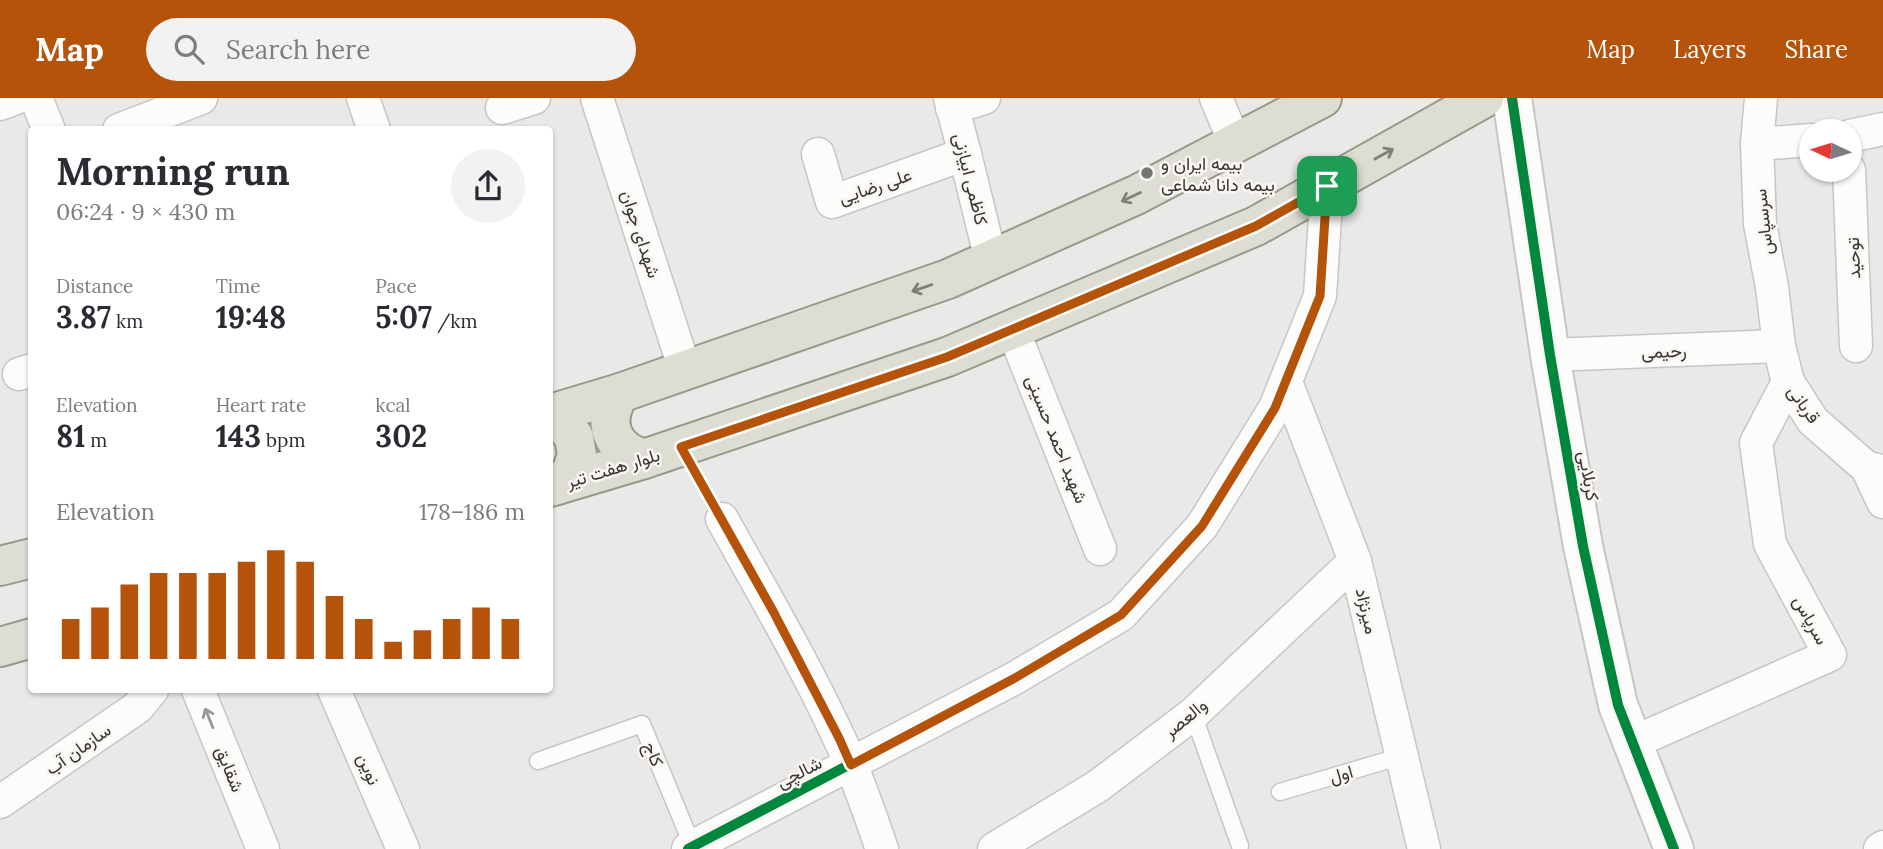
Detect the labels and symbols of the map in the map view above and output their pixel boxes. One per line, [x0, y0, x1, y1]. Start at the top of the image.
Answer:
north arrow [1799, 119, 1862, 182]
street label: کاظمی ابیازنی [948, 131, 994, 227]
one-way arrow [1374, 147, 1394, 161]
place label: بیمه ایران و بیمه دانا شماعی [1161, 152, 1275, 196]
pin [1297, 156, 1357, 216]
street label: علی رضایی [835, 163, 915, 209]
marker: بیمه ایران و بیمه دانا شماعی [1139, 165, 1155, 181]
street label: شهدای جوان [616, 187, 666, 281]
street label: سرسپاس [1748, 188, 1779, 256]
one-way arrow [1121, 191, 1142, 204]
street label: توحید [1841, 237, 1865, 279]
one-way arrow [912, 283, 934, 295]
street label: رحیمی [1641, 339, 1687, 363]
street label: شهید احمد حسینی [1021, 371, 1093, 507]
street label: قربانی [1783, 380, 1825, 428]
street label: بلوار هفت تیر [562, 443, 663, 493]
street label: کربلایی [1573, 449, 1605, 503]
street label: میرنژاد [1351, 586, 1383, 636]
street label: سرپاس [1787, 591, 1834, 649]
street label: والعصر [1158, 693, 1212, 744]
one-way arrow [202, 707, 215, 729]
street label: سازمان آب [41, 718, 115, 780]
street label: کاج [638, 738, 669, 770]
street label: شقایق [210, 743, 250, 795]
street label: نوین [352, 750, 386, 788]
street label: شالچی [772, 751, 826, 794]
street label: اول [1326, 760, 1356, 788]

